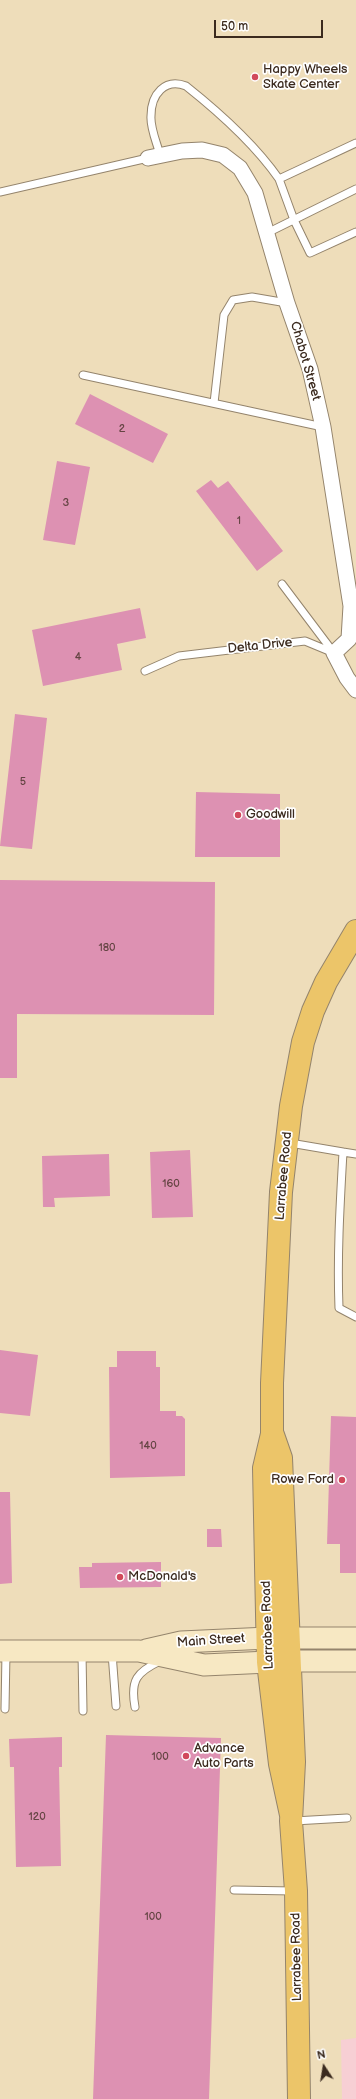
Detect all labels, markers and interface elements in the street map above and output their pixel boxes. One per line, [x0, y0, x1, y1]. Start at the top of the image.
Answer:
scale bar [216, 12, 325, 38]
text: 50 m [221, 19, 248, 34]
place label: Happy Wheels Skate Center [263, 62, 347, 93]
marker: Happy Wheels Skate Center [250, 72, 260, 82]
street label: Chabot Street [286, 320, 324, 402]
house number: 2 [119, 422, 125, 436]
house number: 3 [63, 496, 69, 510]
house number: 1 [237, 514, 241, 528]
street label: Delta Drive [227, 635, 293, 657]
house number: 4 [75, 650, 81, 664]
house number: 5 [20, 775, 26, 789]
place label: Goodwill [246, 807, 295, 823]
marker: Goodwill [233, 810, 243, 820]
house number: 180 [98, 941, 116, 955]
street label: Larrabee Road [272, 1131, 296, 1221]
house number: 160 [162, 1177, 180, 1191]
house number: 140 [139, 1439, 157, 1453]
place label: Rowe Ford [271, 1472, 334, 1488]
marker: Rowe Ford [337, 1475, 347, 1485]
place label: McDonald's [128, 1569, 196, 1585]
marker: McDonald's [115, 1572, 125, 1582]
street label: Larrabee Road [259, 1580, 277, 1670]
street label: Main Street [176, 1631, 246, 1651]
place label: Advance Auto Parts [194, 1741, 254, 1772]
house number: 100 [151, 1750, 169, 1764]
marker: Advance Auto Parts [181, 1751, 191, 1761]
house number: 120 [28, 1810, 46, 1824]
house number: 100 [144, 1910, 162, 1924]
street label: Larrabee Road [288, 1913, 306, 2001]
north arrow [304, 2047, 344, 2087]
text: N [316, 2048, 327, 2062]

